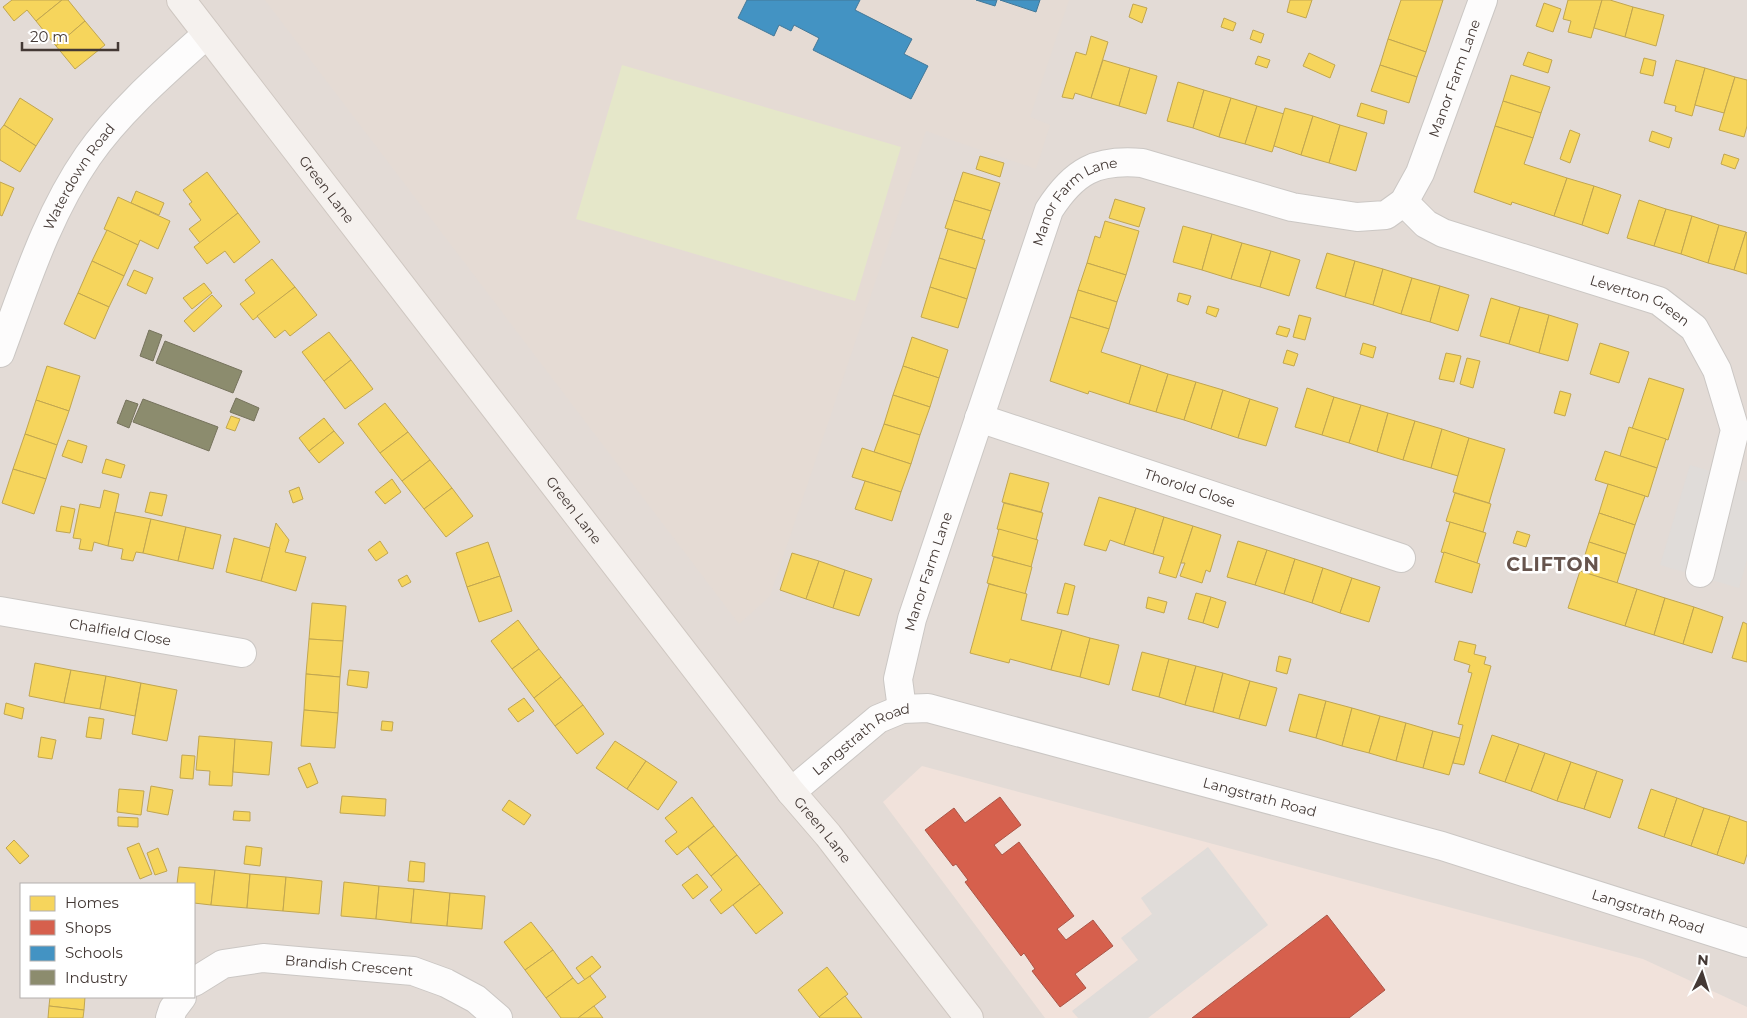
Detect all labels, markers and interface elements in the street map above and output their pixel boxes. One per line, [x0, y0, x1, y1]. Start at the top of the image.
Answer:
street label: Manor Farm Lane [1425, 17, 1484, 140]
scale bar [22, 20, 119, 52]
text: 20 m [30, 27, 68, 46]
street label: Waterdown Road [39, 120, 119, 233]
street label: Green Lane [295, 152, 359, 227]
street label: Manor Farm Lane [1029, 154, 1118, 248]
street label: Leverton Green [1588, 271, 1693, 330]
street label: Thorold Close [1142, 464, 1238, 511]
street label: Green Lane [542, 473, 606, 548]
street label: Manor Farm Lane [900, 510, 956, 633]
district label: CLIFTON [1506, 553, 1600, 576]
street label: Chalfield Close [68, 614, 173, 650]
street label: Langstrath Road [809, 700, 910, 779]
street label: Langstrath Road [1201, 773, 1318, 821]
street label: Green Lane [790, 793, 855, 867]
legend [20, 883, 195, 998]
street label: Langstrath Road [1590, 885, 1706, 938]
text: Homes [65, 893, 119, 912]
text: Shops [65, 918, 111, 937]
text: Schools [65, 943, 123, 962]
north arrow [1677, 948, 1727, 998]
street label: Brandish Crescent [284, 951, 414, 980]
text: N [1697, 951, 1709, 969]
text: Industry [65, 968, 128, 987]

